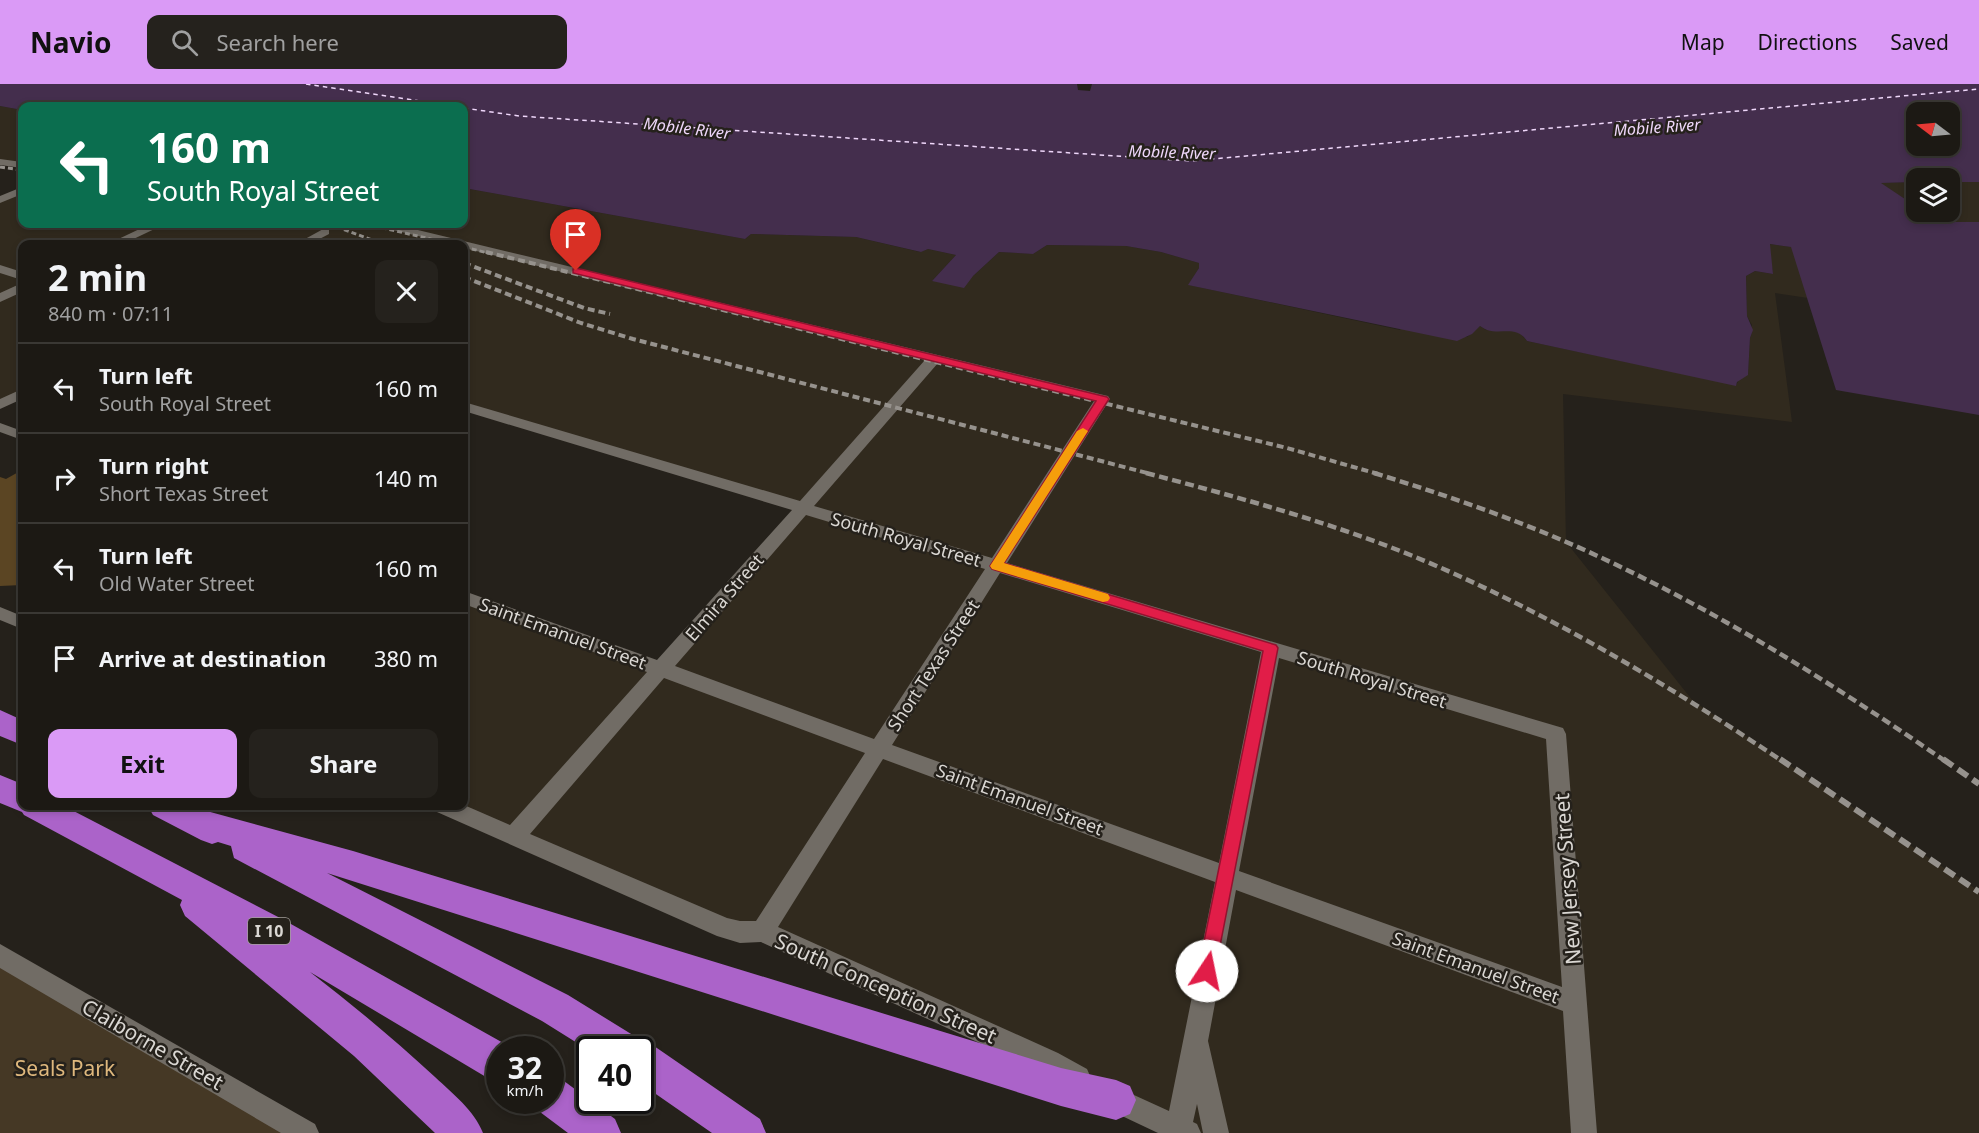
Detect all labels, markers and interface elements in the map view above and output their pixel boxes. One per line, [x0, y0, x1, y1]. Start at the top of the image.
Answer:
search box [147, 15, 567, 69]
text: Navio [30, 23, 111, 61]
icon: search [168, 26, 201, 59]
text: Search here [216, 27, 339, 57]
text: Map [1681, 28, 1725, 56]
text: Directions [1758, 28, 1857, 56]
text: Saved [1890, 28, 1949, 56]
north arrow [1906, 102, 1960, 156]
map controls [1906, 102, 1960, 222]
water label: Mobile River [642, 112, 732, 144]
water label: Mobile River [1613, 113, 1702, 141]
text: 160 m [147, 118, 271, 175]
icon: left [48, 126, 126, 204]
water label: Mobile River [1128, 139, 1217, 165]
button: layers [1906, 168, 1960, 222]
text: South Royal Street [147, 172, 379, 209]
pin [550, 209, 601, 271]
icon: arrive [559, 218, 592, 251]
text: 2 min [48, 253, 147, 302]
button: close [375, 260, 438, 323]
text: 840 m · 07:11 [48, 300, 173, 327]
text: Turn left [99, 360, 193, 390]
icon: left [48, 372, 81, 405]
text: 160 m [374, 373, 438, 403]
text: South Royal Street [99, 390, 271, 417]
text: Turn right [99, 450, 209, 480]
icon: right [48, 462, 81, 495]
text: 140 m [374, 463, 438, 493]
text: Short Texas Street [99, 480, 268, 507]
street label: South Royal Street [828, 506, 984, 572]
text: Turn left [99, 540, 193, 570]
street label: Elmira Street [679, 548, 769, 646]
icon: left [48, 552, 81, 585]
text: 160 m [374, 553, 438, 583]
text: Old Water Street [99, 570, 255, 597]
street label: Saint Emanuel Street [476, 592, 650, 675]
street label: Short Texas Street [881, 594, 985, 735]
icon: arrive [48, 642, 81, 675]
text: Arrive at destination [99, 643, 326, 673]
text: 380 m [374, 643, 438, 673]
street label: South Royal Street [1294, 645, 1450, 713]
button: Exit [48, 729, 237, 798]
button: Share [249, 729, 438, 798]
street label: Saint Emanuel Street [933, 758, 1107, 841]
street label: New Jersey Street [1547, 792, 1587, 966]
road number: I 10 [248, 918, 290, 944]
street label: South Conception Street [771, 926, 1002, 1050]
street label: Saint Emanuel Street [1389, 926, 1563, 1009]
position arrow [1175, 939, 1239, 1003]
street label: Claiborne Street [77, 992, 229, 1096]
speed limit sign: 40 [576, 1036, 654, 1114]
text: 32 [508, 1047, 542, 1088]
park label: Seals Park [15, 1054, 116, 1082]
text: km/h [507, 1080, 543, 1100]

